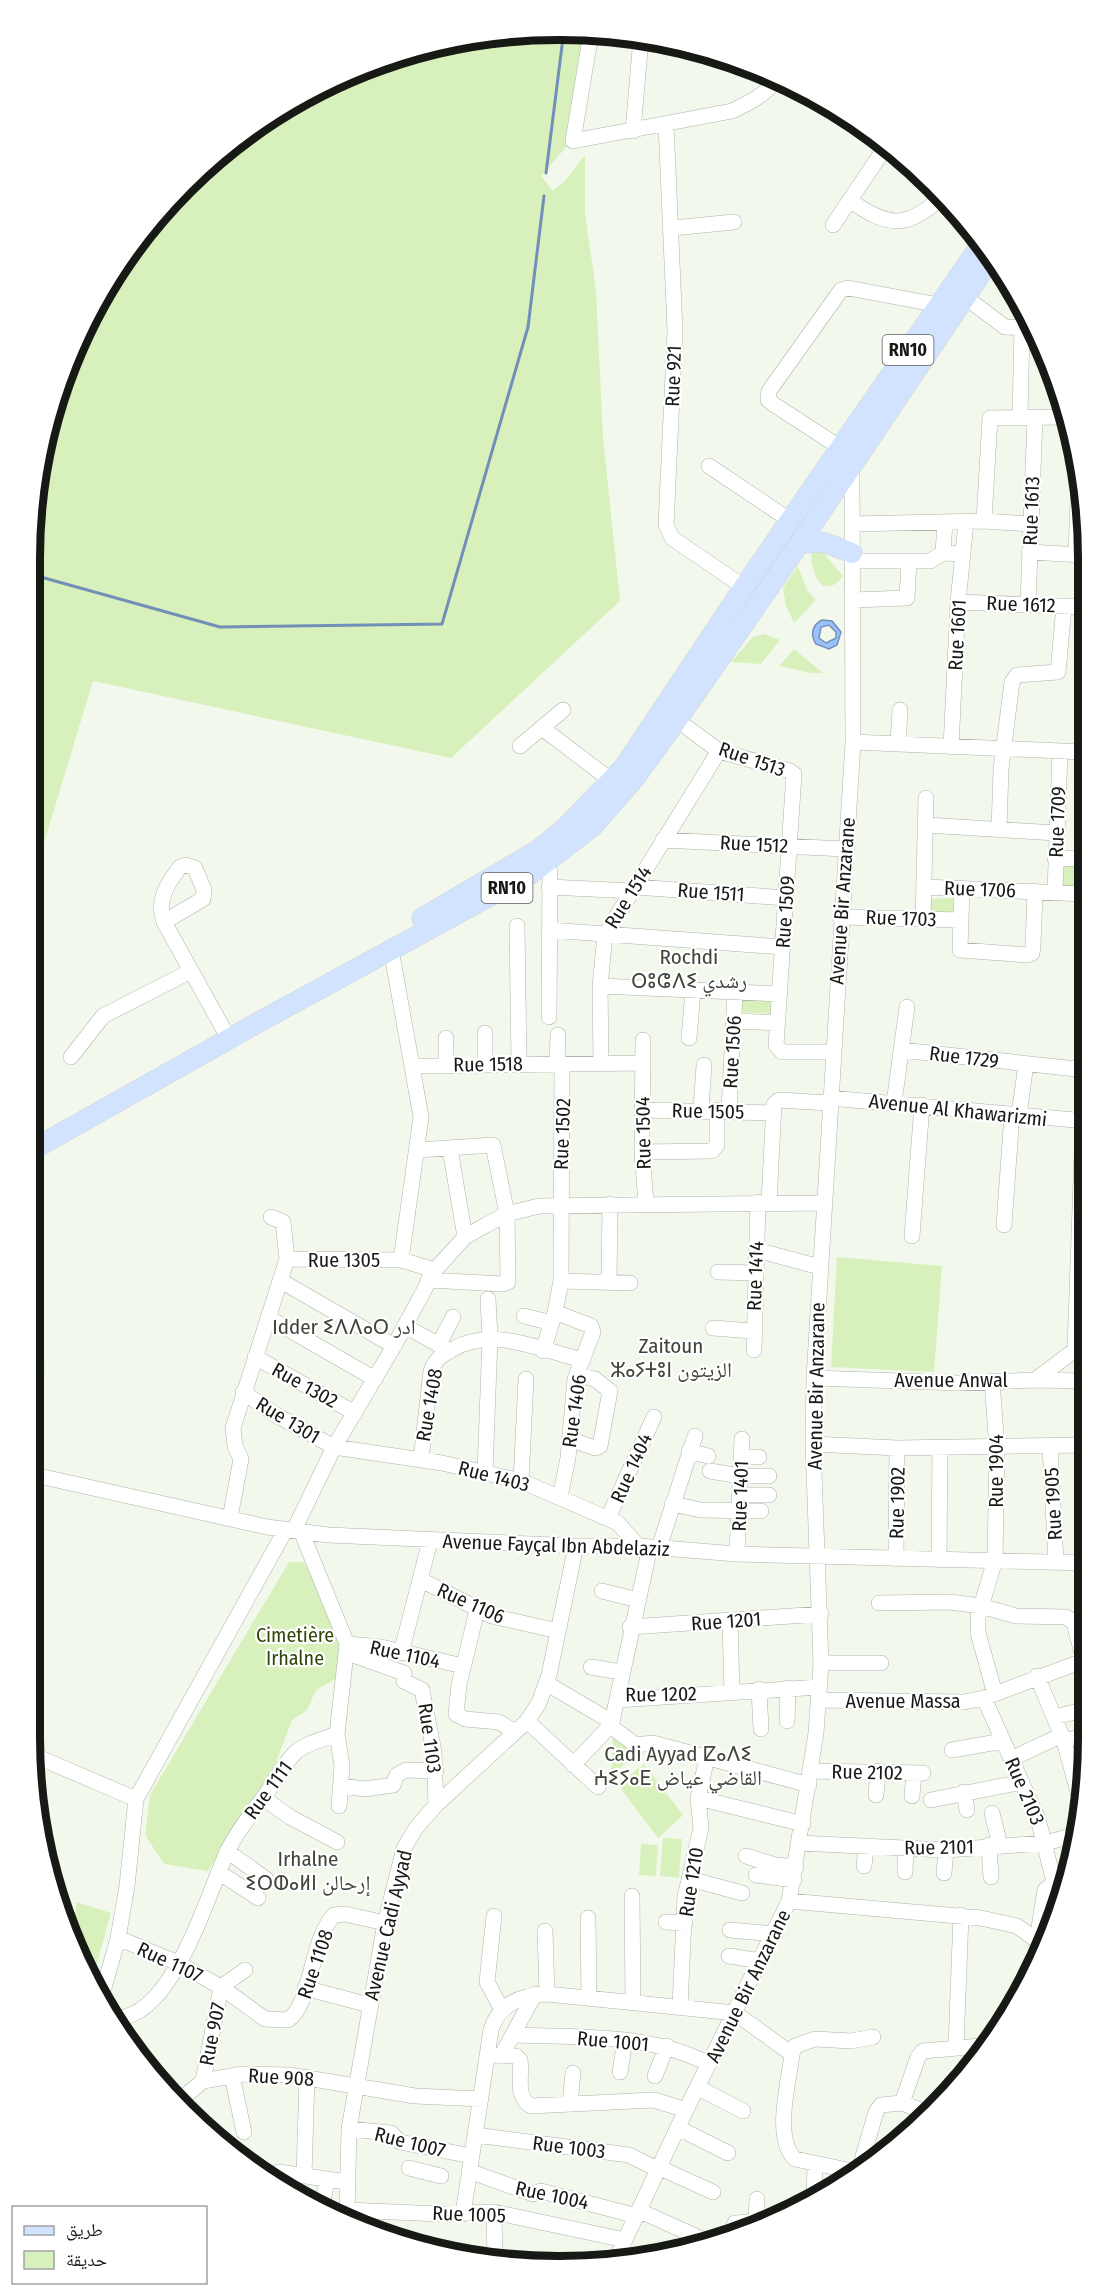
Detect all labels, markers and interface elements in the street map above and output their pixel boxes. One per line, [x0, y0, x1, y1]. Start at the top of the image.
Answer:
road number: RN10 [882, 335, 934, 365]
street label: Rue 921 [660, 345, 686, 407]
street label: Rue 1613 [1018, 476, 1044, 546]
street label: Rue 1612 [986, 591, 1056, 617]
street label: Rue 1601 [943, 599, 971, 671]
street label: Rue 1513 [716, 736, 788, 782]
street label: Rue 1709 [1044, 786, 1070, 858]
street label: Avenue Bir Anzarane [824, 817, 860, 985]
street label: Rue 1512 [719, 830, 789, 858]
street label: Rue 1514 [599, 861, 657, 933]
road number: RN10 [482, 873, 532, 903]
street label: Rue 1509 [770, 875, 800, 949]
street label: Rue 1706 [944, 876, 1016, 902]
street label: Rue 1511 [677, 878, 745, 906]
street label: Rue 1703 [865, 905, 937, 931]
district label: Rochdi ⵔⵓⵛⴷⵉ رشدي [631, 944, 747, 997]
street label: Rue 1506 [718, 1015, 746, 1089]
street label: Rue 1729 [928, 1041, 1000, 1073]
street label: Rue 1518 [453, 1051, 523, 1077]
street label: Avenue Al Khawarizmi [868, 1089, 1048, 1131]
street label: Rue 1504 [630, 1096, 656, 1170]
street label: Rue 1502 [549, 1097, 575, 1170]
street label: Rue 1505 [672, 1098, 744, 1124]
street label: Rue 1414 [742, 1240, 768, 1311]
street label: Rue 1305 [308, 1248, 380, 1272]
street label: Avenue Bir Anzarane [803, 1302, 829, 1470]
district label: Idder ⵉⴷⴷⴰⵔ ادر [272, 1314, 416, 1340]
district label: Zaitoun ⵣⴰⵢⵜⵓⵏ الزيتون [610, 1333, 732, 1383]
street label: Rue 1302 [268, 1357, 342, 1413]
street label: Rue 1408 [411, 1367, 447, 1443]
street label: Avenue Anwal [894, 1368, 1008, 1392]
street label: Rue 1406 [557, 1373, 591, 1449]
street label: Rue 1301 [252, 1392, 324, 1448]
street label: Rue 1404 [605, 1429, 657, 1506]
street label: Rue 1904 [984, 1434, 1008, 1508]
street label: Rue 1403 [456, 1456, 532, 1496]
street label: Rue 1401 [727, 1460, 753, 1532]
street label: Rue 1902 [884, 1466, 910, 1539]
street label: Rue 1905 [1039, 1467, 1067, 1541]
street label: Avenue Fayçal Ibn Abdelaziz [442, 1529, 670, 1561]
street label: Rue 1106 [433, 1577, 509, 1629]
street label: Rue 1201 [690, 1607, 762, 1635]
park label: Cimetière Irhalne [256, 1623, 334, 1670]
street label: Rue 1104 [368, 1635, 443, 1673]
street label: Rue 1202 [625, 1681, 697, 1707]
street label: Avenue Massa [845, 1689, 961, 1713]
street label: Rue 1103 [413, 1701, 447, 1775]
district label: Cadi Ayyad ⵇⴰⴷⵉ ⵄⵉⵢⴰⴹ القاضي عياض [594, 1741, 762, 1794]
street label: Rue 2103 [1000, 1753, 1050, 1829]
street label: Rue 1111 [239, 1756, 297, 1824]
street label: Rue 2102 [831, 1759, 903, 1785]
street label: Rue 2101 [904, 1834, 974, 1860]
street label: Rue 1210 [674, 1845, 708, 1919]
district label: Irhalne ⵉⵔⵀⴰⵍⵏ إرحالن [246, 1846, 370, 1897]
street label: Avenue Cadi Ayyad [359, 1847, 417, 2003]
street label: Avenue Bir Anzarane [700, 1905, 796, 2067]
street label: Rue 1108 [292, 1926, 338, 2002]
street label: Rue 1107 [133, 1936, 207, 1988]
street label: Rue 907 [194, 2000, 230, 2068]
street label: Rue 1001 [576, 2026, 650, 2056]
street label: Rue 908 [247, 2063, 315, 2091]
street label: Rue 1007 [372, 2122, 448, 2162]
street label: Rue 1003 [531, 2131, 607, 2163]
street label: Rue 1004 [513, 2176, 591, 2215]
street label: Rue 1005 [432, 2201, 506, 2227]
legend [12, 2206, 207, 2284]
text: طريق [66, 2219, 103, 2241]
text: حديقة [66, 2249, 107, 2271]

